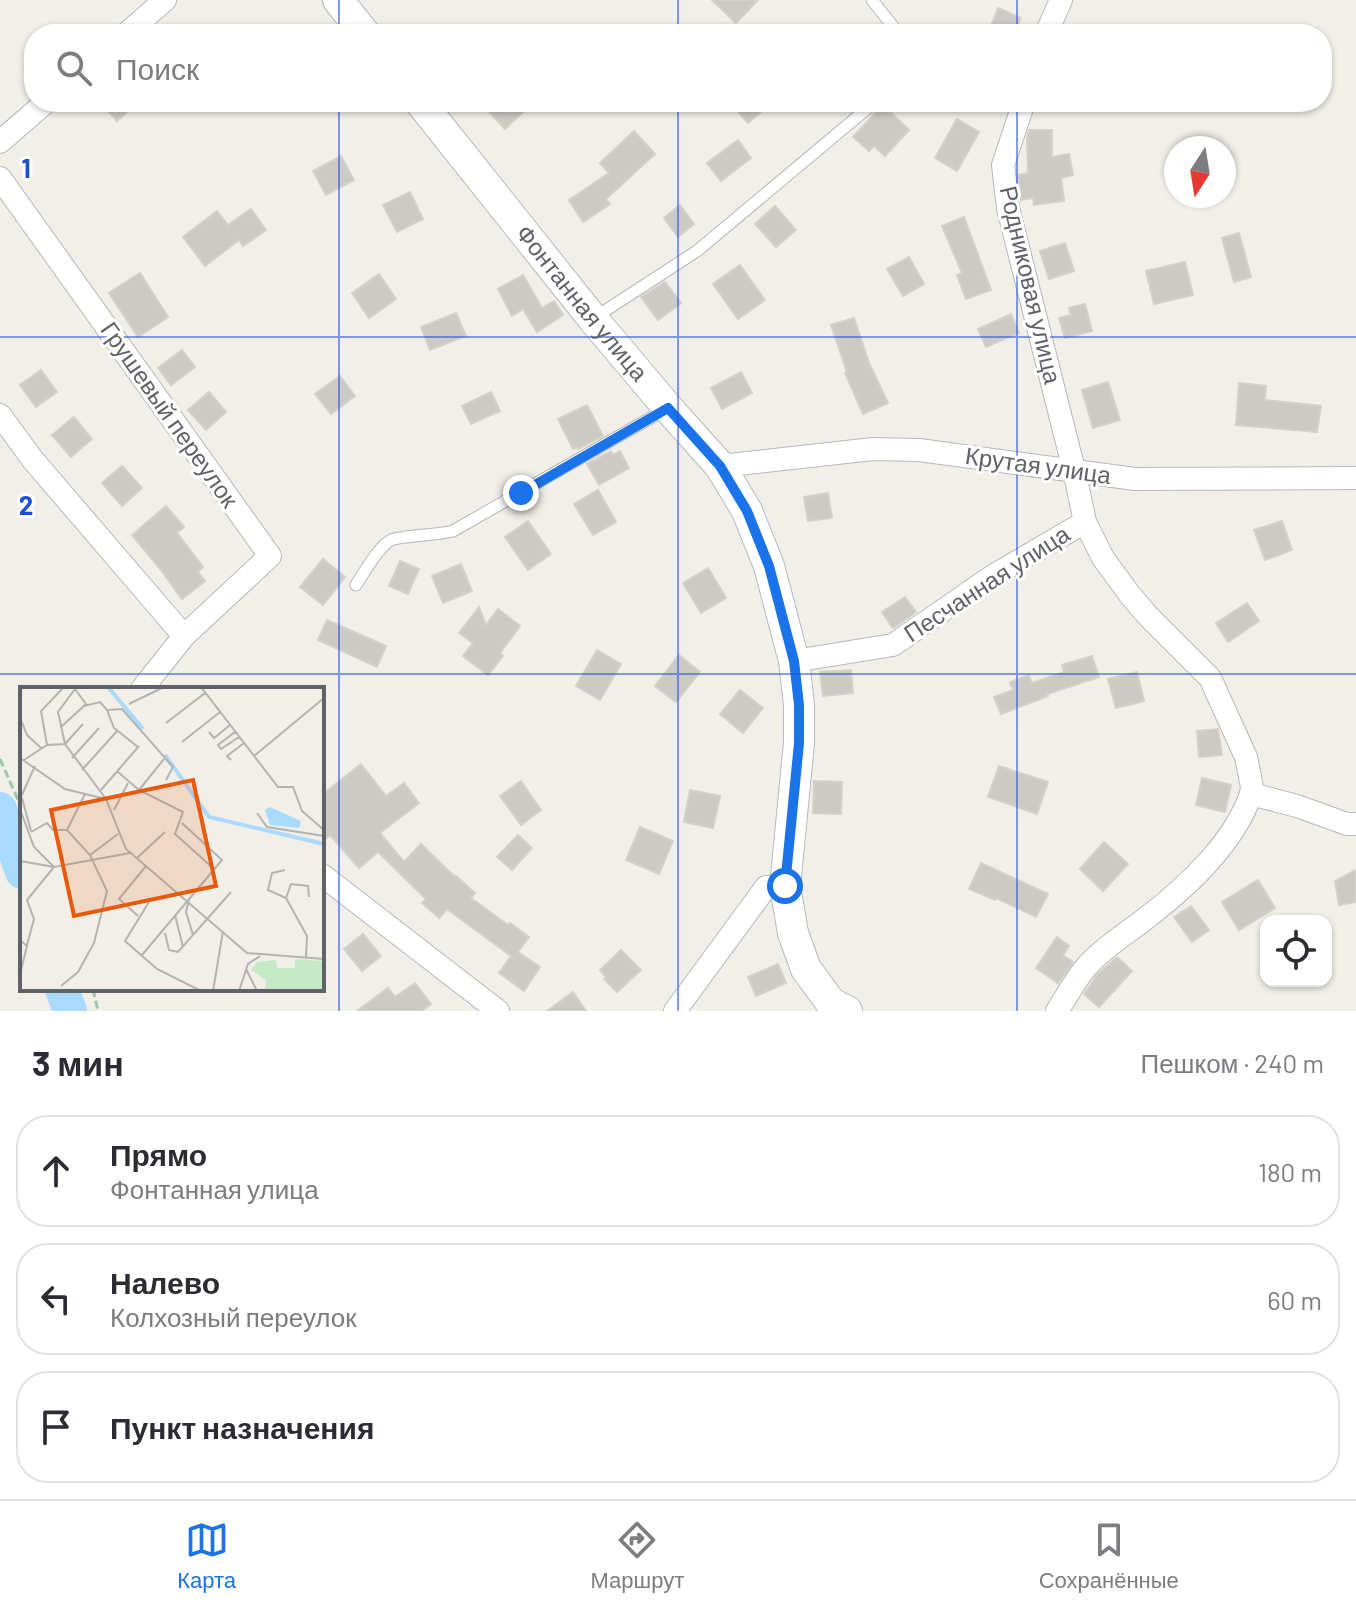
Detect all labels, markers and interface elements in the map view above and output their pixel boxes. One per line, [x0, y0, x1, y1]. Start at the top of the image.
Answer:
search box [24, 24, 1332, 112]
icon: search [52, 46, 96, 90]
text: Поиск [116, 50, 199, 86]
north arrow [1164, 136, 1236, 208]
text: 1 [21, 152, 31, 183]
street label: Родниковая улица [995, 183, 1068, 387]
street label: Фонтанная улица [511, 218, 655, 387]
street label: Грушевый переулок [95, 316, 245, 513]
street label: Крутая улица [963, 440, 1114, 489]
route end [503, 475, 539, 511]
text: 2 [19, 489, 33, 520]
street label: Песчанная улица [898, 518, 1075, 647]
inset map [20, 687, 324, 991]
route start [767, 868, 803, 904]
map controls [1260, 915, 1332, 987]
button: locate [1260, 915, 1332, 987]
text: 3 мин [32, 1042, 124, 1083]
text: Пешком · 240 m [1140, 1047, 1324, 1078]
text: Прямо [110, 1136, 207, 1172]
icon: ahead [34, 1149, 78, 1193]
text: 180 m [1258, 1156, 1322, 1187]
text: Фонтанная улица [110, 1173, 319, 1204]
text: Налево [110, 1264, 220, 1300]
icon: left [34, 1277, 78, 1321]
text: 60 m [1267, 1284, 1322, 1315]
text: Колхозный переулок [110, 1301, 357, 1332]
icon: arrive [34, 1405, 78, 1449]
text: Пункт назначения [110, 1409, 374, 1445]
tab: Карта [177, 1518, 236, 1594]
tab: Маршрут [591, 1518, 684, 1594]
tab: Сохранённые [1039, 1518, 1179, 1594]

